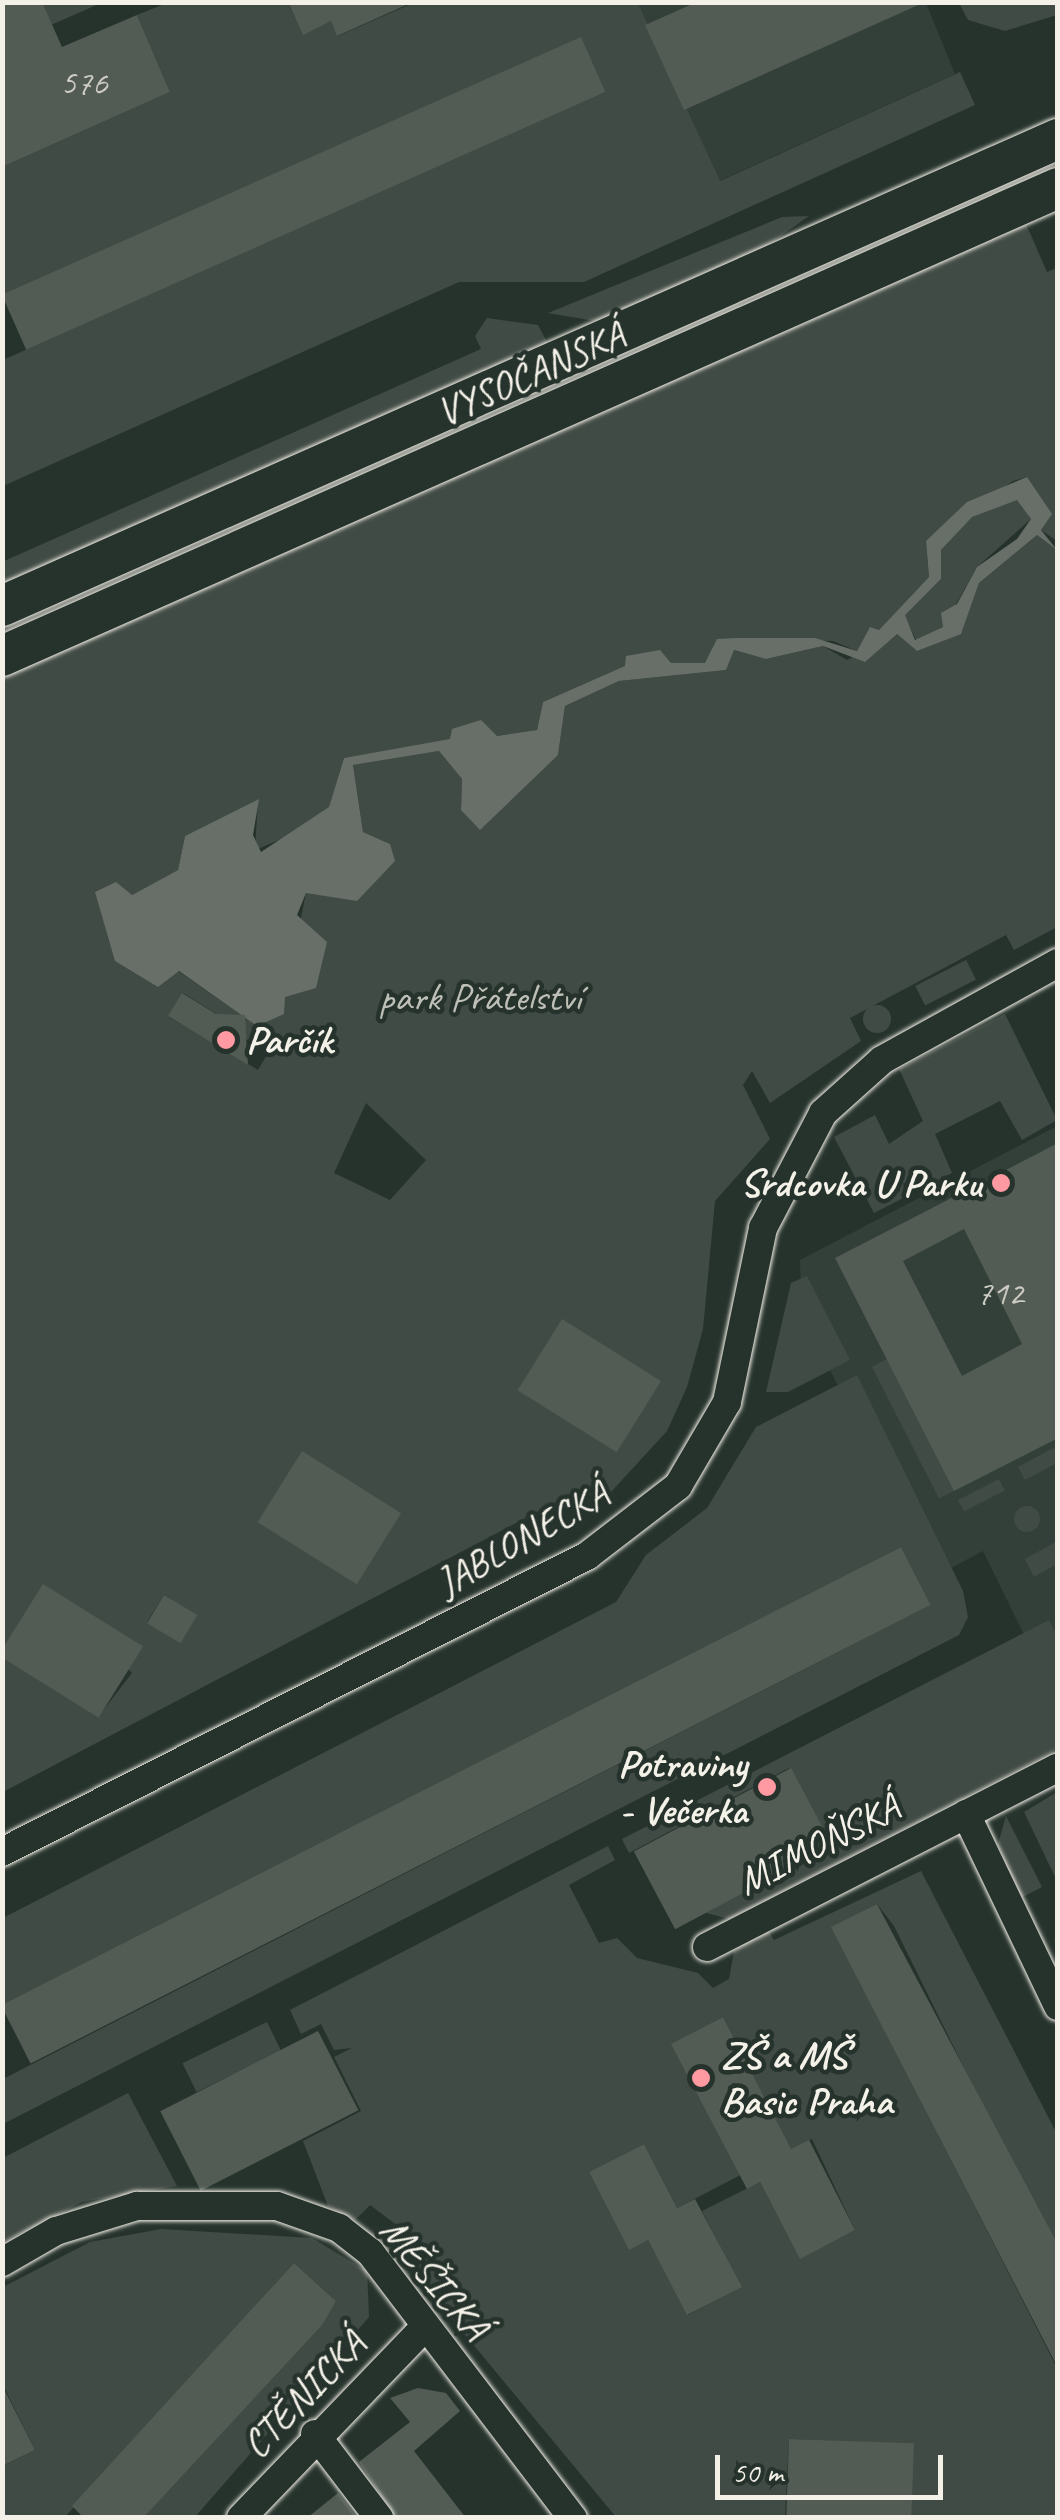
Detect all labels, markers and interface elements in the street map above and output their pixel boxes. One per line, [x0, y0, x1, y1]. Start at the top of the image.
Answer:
house number: 576 [60, 62, 108, 104]
street label: VYSOČANSKÁ [429, 310, 631, 436]
park label: park Přátelství [379, 973, 581, 1021]
place label: Parčík [246, 1016, 332, 1064]
marker: Parčík [215, 1029, 237, 1051]
place label: Srdcovka U Parku [739, 1159, 981, 1207]
marker: Srdcovka U Parku [990, 1172, 1012, 1194]
house number: 712 [976, 1272, 1024, 1314]
street label: JABLONECKÁ [427, 1470, 617, 1606]
place label: Potraviny - Večerka [618, 1740, 747, 1834]
marker: Potraviny - Večerka [756, 1776, 778, 1798]
street label: MIMOŇSKÁ [729, 1783, 907, 1905]
place label: ZŠ a MŠ Basic Praha [721, 2031, 891, 2125]
marker: ZŠ a MŠ Basic Praha [690, 2067, 712, 2089]
street label: MĚŠICKÁ [370, 2207, 500, 2349]
street label: CTĚNICKÁ [231, 2321, 375, 2467]
scale bar [720, 2435, 948, 2497]
text: 50 m [732, 2453, 783, 2491]

